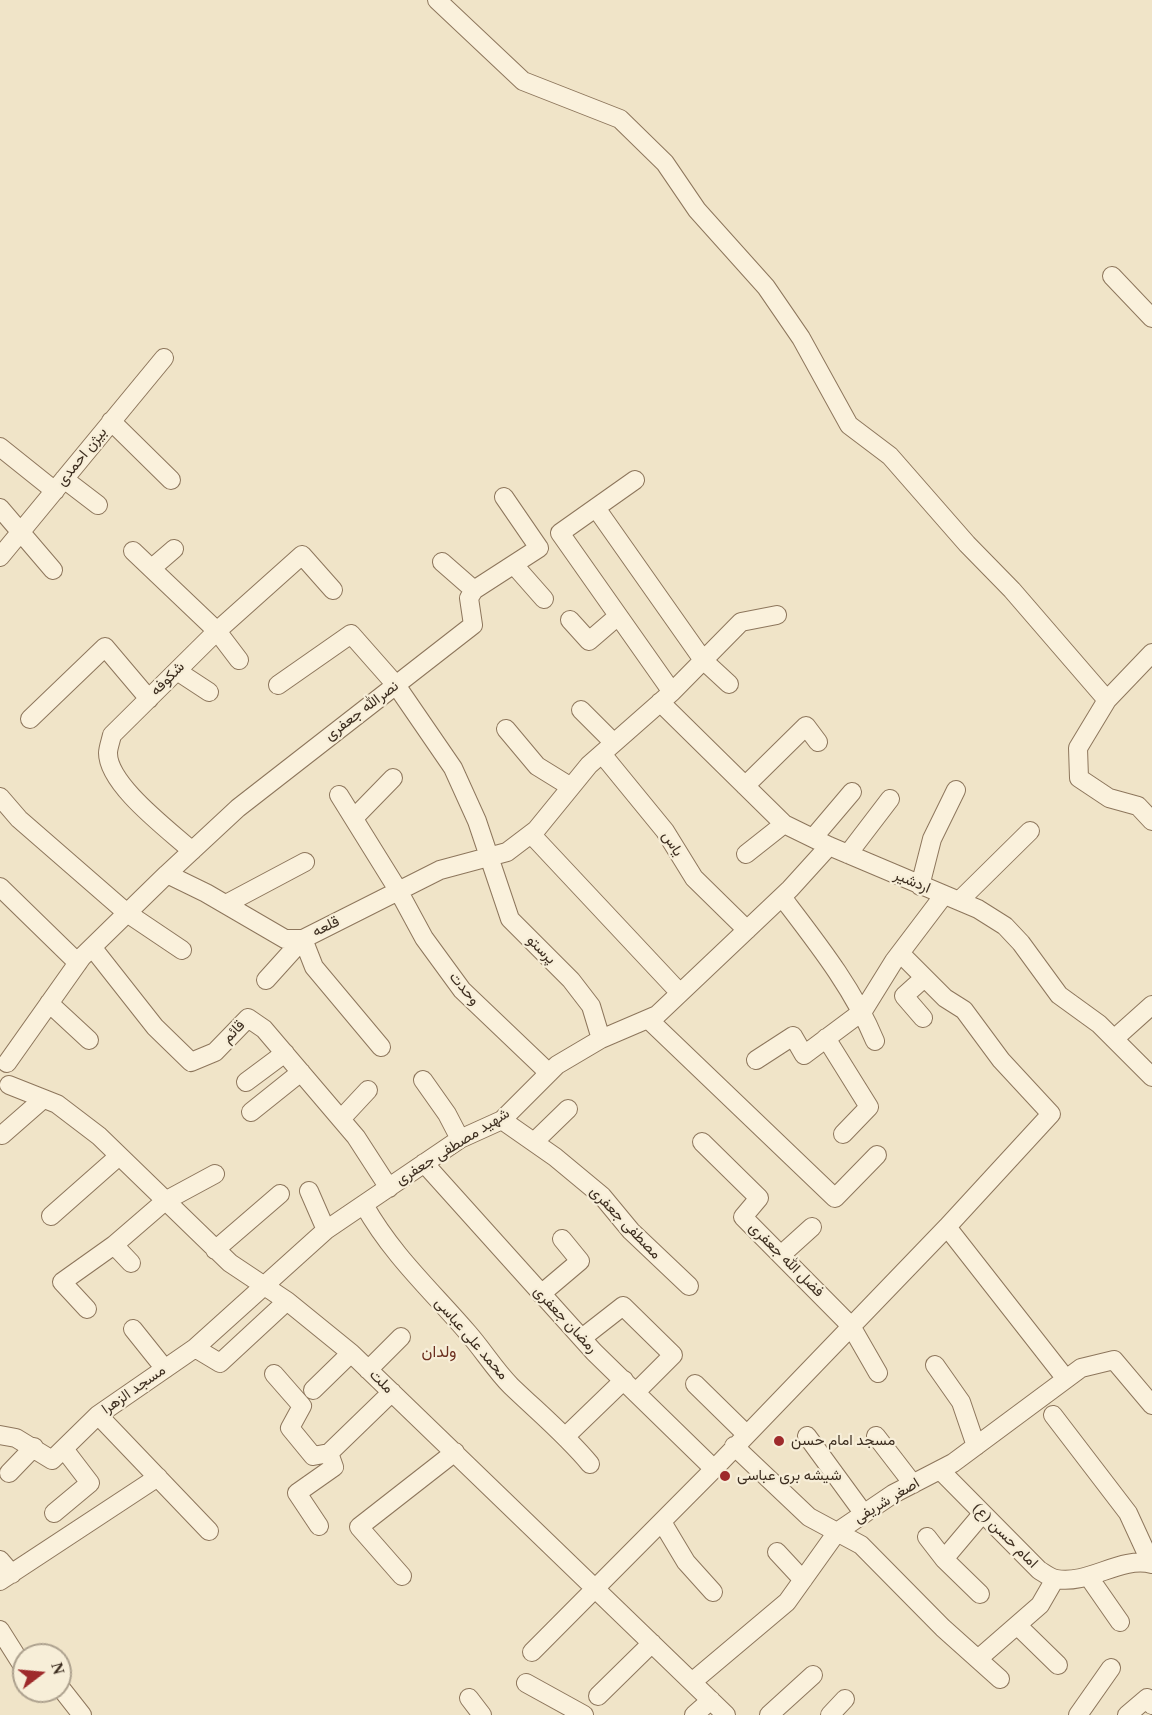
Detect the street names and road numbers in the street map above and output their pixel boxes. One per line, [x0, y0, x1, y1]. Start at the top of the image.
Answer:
street label: بیژن احمدی [53, 424, 111, 490]
street label: شکوفه [147, 658, 189, 700]
street label: نصرالله جعفری [321, 677, 403, 745]
street label: یاس [657, 828, 687, 860]
street label: اردشیر [891, 866, 933, 898]
street label: قلعه [309, 913, 343, 941]
street label: پرستو [523, 932, 559, 968]
street label: وحدت [445, 969, 483, 1009]
street label: قائم [219, 1017, 249, 1047]
street label: شهید مصطفی جعفری [393, 1105, 513, 1189]
street label: مصطفی جعفری [586, 1183, 664, 1263]
street label: فضل الله جعفری [745, 1219, 827, 1301]
street label: رمضان جعفری [529, 1283, 601, 1357]
street label: محمد علی عباسی [430, 1294, 512, 1384]
street label: مسجد الزهرا [99, 1361, 169, 1419]
street label: ملت [365, 1366, 397, 1398]
street label: اصغر شریفی [851, 1474, 923, 1528]
street label: امام حسن (ع) [969, 1500, 1041, 1572]

